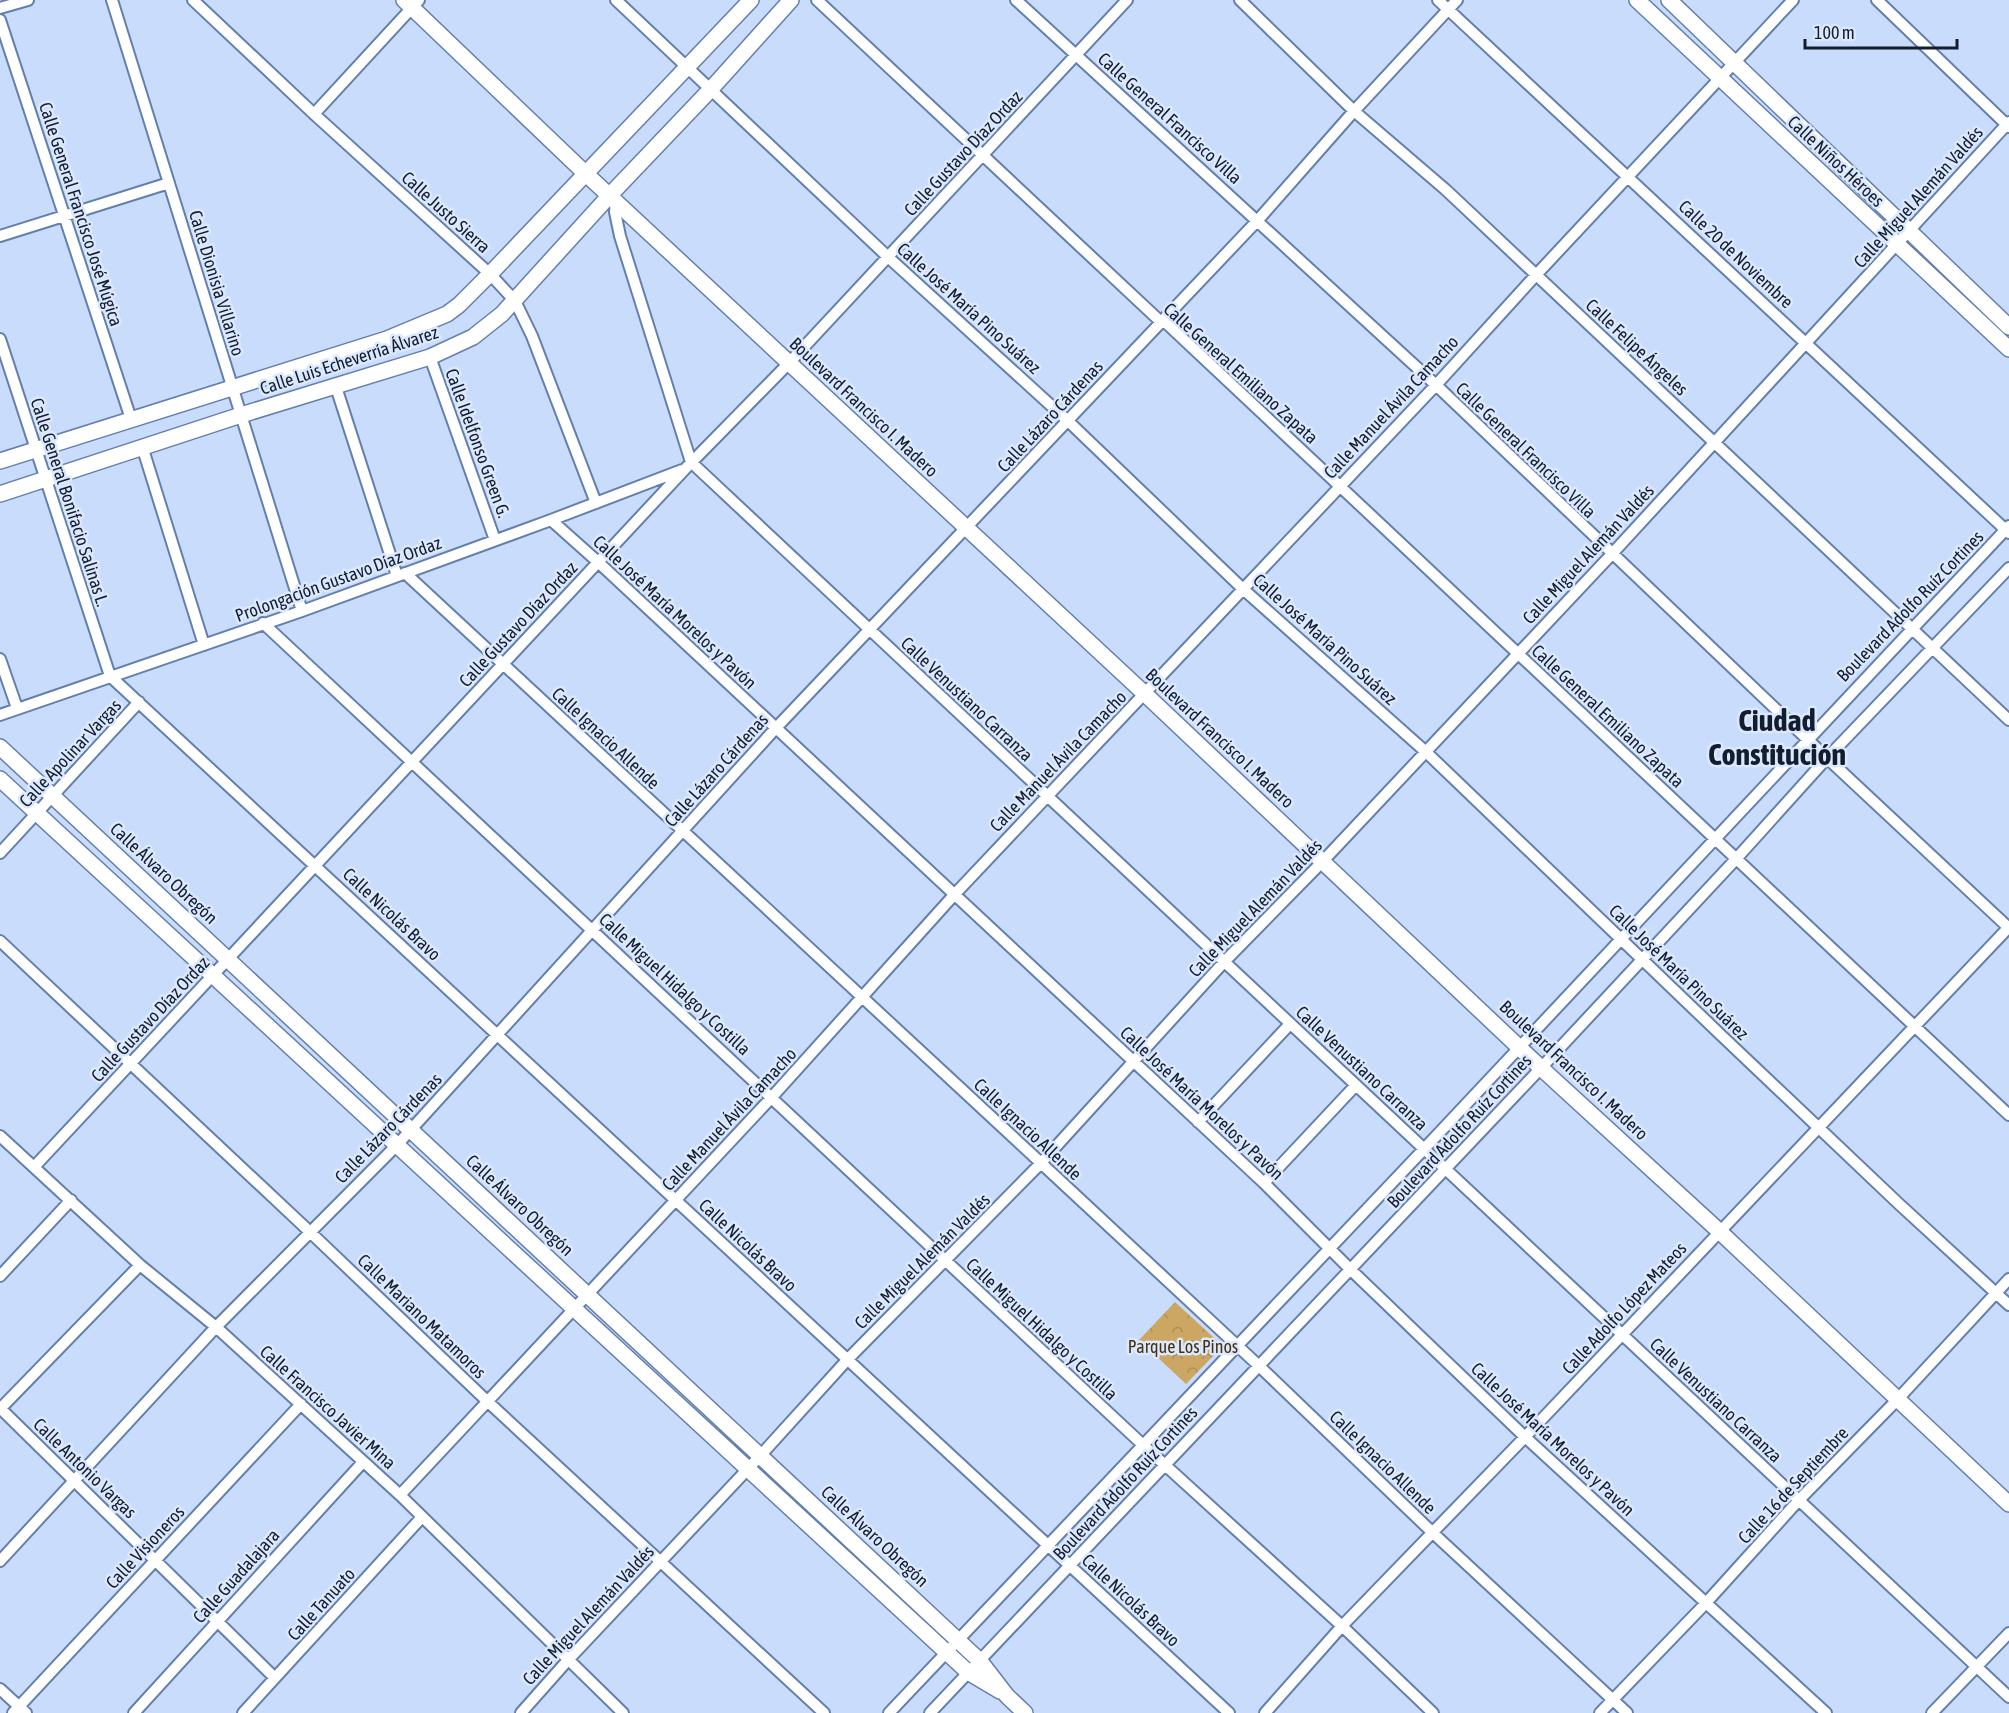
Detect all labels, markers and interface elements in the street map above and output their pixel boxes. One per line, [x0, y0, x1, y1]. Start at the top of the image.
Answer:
scale bar [1805, 12, 1956, 50]
text: 100 m [1814, 22, 1855, 43]
street label: Calle General Francisco Villa [1094, 48, 1246, 188]
street label: Calle Gustavo Díaz Ordaz [900, 86, 1027, 220]
street label: Calle General Francisco José Múgica [35, 99, 127, 329]
street label: Calle Niños Héroes [1783, 111, 1889, 211]
street label: Calle Miguel Alemán Valdés [1849, 122, 1987, 272]
street label: Calle Justo Sierra [397, 167, 495, 257]
street label: Calle 20 de Noviembre [1674, 196, 1798, 312]
street label: Calle Dionisia Villarino [185, 208, 249, 358]
street label: Calle José María Pino Suárez [893, 238, 1045, 378]
street label: Calle Felipe Ángeles [1582, 294, 1692, 400]
street label: Calle General Emiliano Zapata [1160, 298, 1322, 448]
street label: Calle Luis Echeverría Álvarez [257, 321, 441, 399]
street label: Calle Manuel Ávila Camacho [1319, 331, 1463, 483]
street label: Boulevard Francisco I. Madero [786, 333, 942, 481]
street label: Calle Lázaro Cárdenas [993, 356, 1107, 476]
street label: Calle Idelfonso Green G. [441, 366, 515, 520]
street label: Calle General Francisco Villa [1452, 378, 1600, 522]
street label: Calle General Bonifacio Salinas L. [26, 395, 114, 609]
street label: Calle Miguel Alemán Valdés [1518, 480, 1658, 628]
street label: Boulevard Adolfo Ruíz Cortines [1832, 526, 1988, 686]
street label: Calle José María Morelos y Pavón [589, 531, 761, 693]
street label: Prolongación Gustavo Díaz Ordaz [232, 532, 444, 626]
street label: Calle Gustavo Díaz Ordaz [455, 557, 582, 691]
street label: Calle José María Pino Suárez [1249, 569, 1401, 709]
street label: Calle Venustiano Carranza [897, 632, 1037, 766]
street label: Calle General Emiliano Zapata [1528, 640, 1688, 792]
street label: Boulevard Francisco I. Madero [1142, 664, 1298, 812]
street label: Calle Ignacio Allende [548, 683, 664, 793]
street label: Calle Manuel Ávila Camacho [985, 686, 1131, 836]
street label: Calle Apolinar Vargas [15, 695, 125, 811]
district label: Ciudad Constitución [1708, 703, 1846, 771]
street label: Calle Lázaro Cárdenas [660, 709, 772, 831]
street label: Calle Álvaro Obregón [106, 818, 222, 928]
street label: Calle Miguel Alemán Valdés [1184, 835, 1326, 981]
street label: Calle Nicolás Bravo [339, 863, 445, 965]
street label: Calle José María Pino Suárez [1605, 900, 1753, 1044]
street label: Calle Miguel Hidalgo y Costilla [595, 909, 755, 1059]
street label: Calle Gustavo Díaz Ordaz [87, 952, 214, 1086]
street label: Boulevard Francisco I. Madero [1496, 996, 1652, 1144]
street label: Calle Venustiano Carranza [1292, 1001, 1432, 1135]
street label: Calle José María Morelos y Pavón [1116, 1022, 1288, 1184]
street label: Calle Manuel Ávila Camacho [657, 1043, 801, 1195]
street label: Boulevard Adolfo Ruíz Cortines [1383, 1050, 1535, 1212]
street label: Calle Lázaro Cárdenas [330, 1069, 446, 1187]
street label: Calle Ignacio Allende [970, 1074, 1086, 1184]
street label: Calle Álvaro Obregón [462, 1150, 578, 1260]
street label: Calle Miguel Alemán Valdés [850, 1189, 994, 1333]
street label: Calle Nicolás Bravo [695, 1194, 801, 1296]
street label: Calle Adolfo López Mateos [1558, 1238, 1690, 1378]
street label: Calle Mariano Matamoros [354, 1249, 490, 1383]
street label: Calle Miguel Hidalgo y Costilla [962, 1254, 1122, 1404]
street label: Calle Venustiano Carranza [1646, 1333, 1786, 1467]
park label: Parque Los Pinos [1128, 1336, 1238, 1357]
street label: Calle Francisco Javier Mina [256, 1341, 400, 1473]
street label: Calle José María Morelos y Pavón [1467, 1358, 1639, 1520]
street label: Boulevard Adolfo Ruíz Cortines [1049, 1402, 1201, 1564]
street label: Calle Ignacio Allende [1326, 1406, 1440, 1518]
street label: Calle Antonio Vargas [29, 1414, 141, 1522]
street label: Calle 16 de Septiembre [1734, 1422, 1852, 1548]
street label: Calle Álvaro Obregón [817, 1481, 933, 1591]
street label: Calle Visioneros [101, 1501, 189, 1593]
street label: Calle Guadalajara [188, 1525, 284, 1627]
street label: Calle Miguel Alemán Valdés [518, 1541, 658, 1689]
street label: Calle Nicolás Bravo [1078, 1549, 1184, 1651]
street label: Calle Tanuato [283, 1563, 359, 1645]

